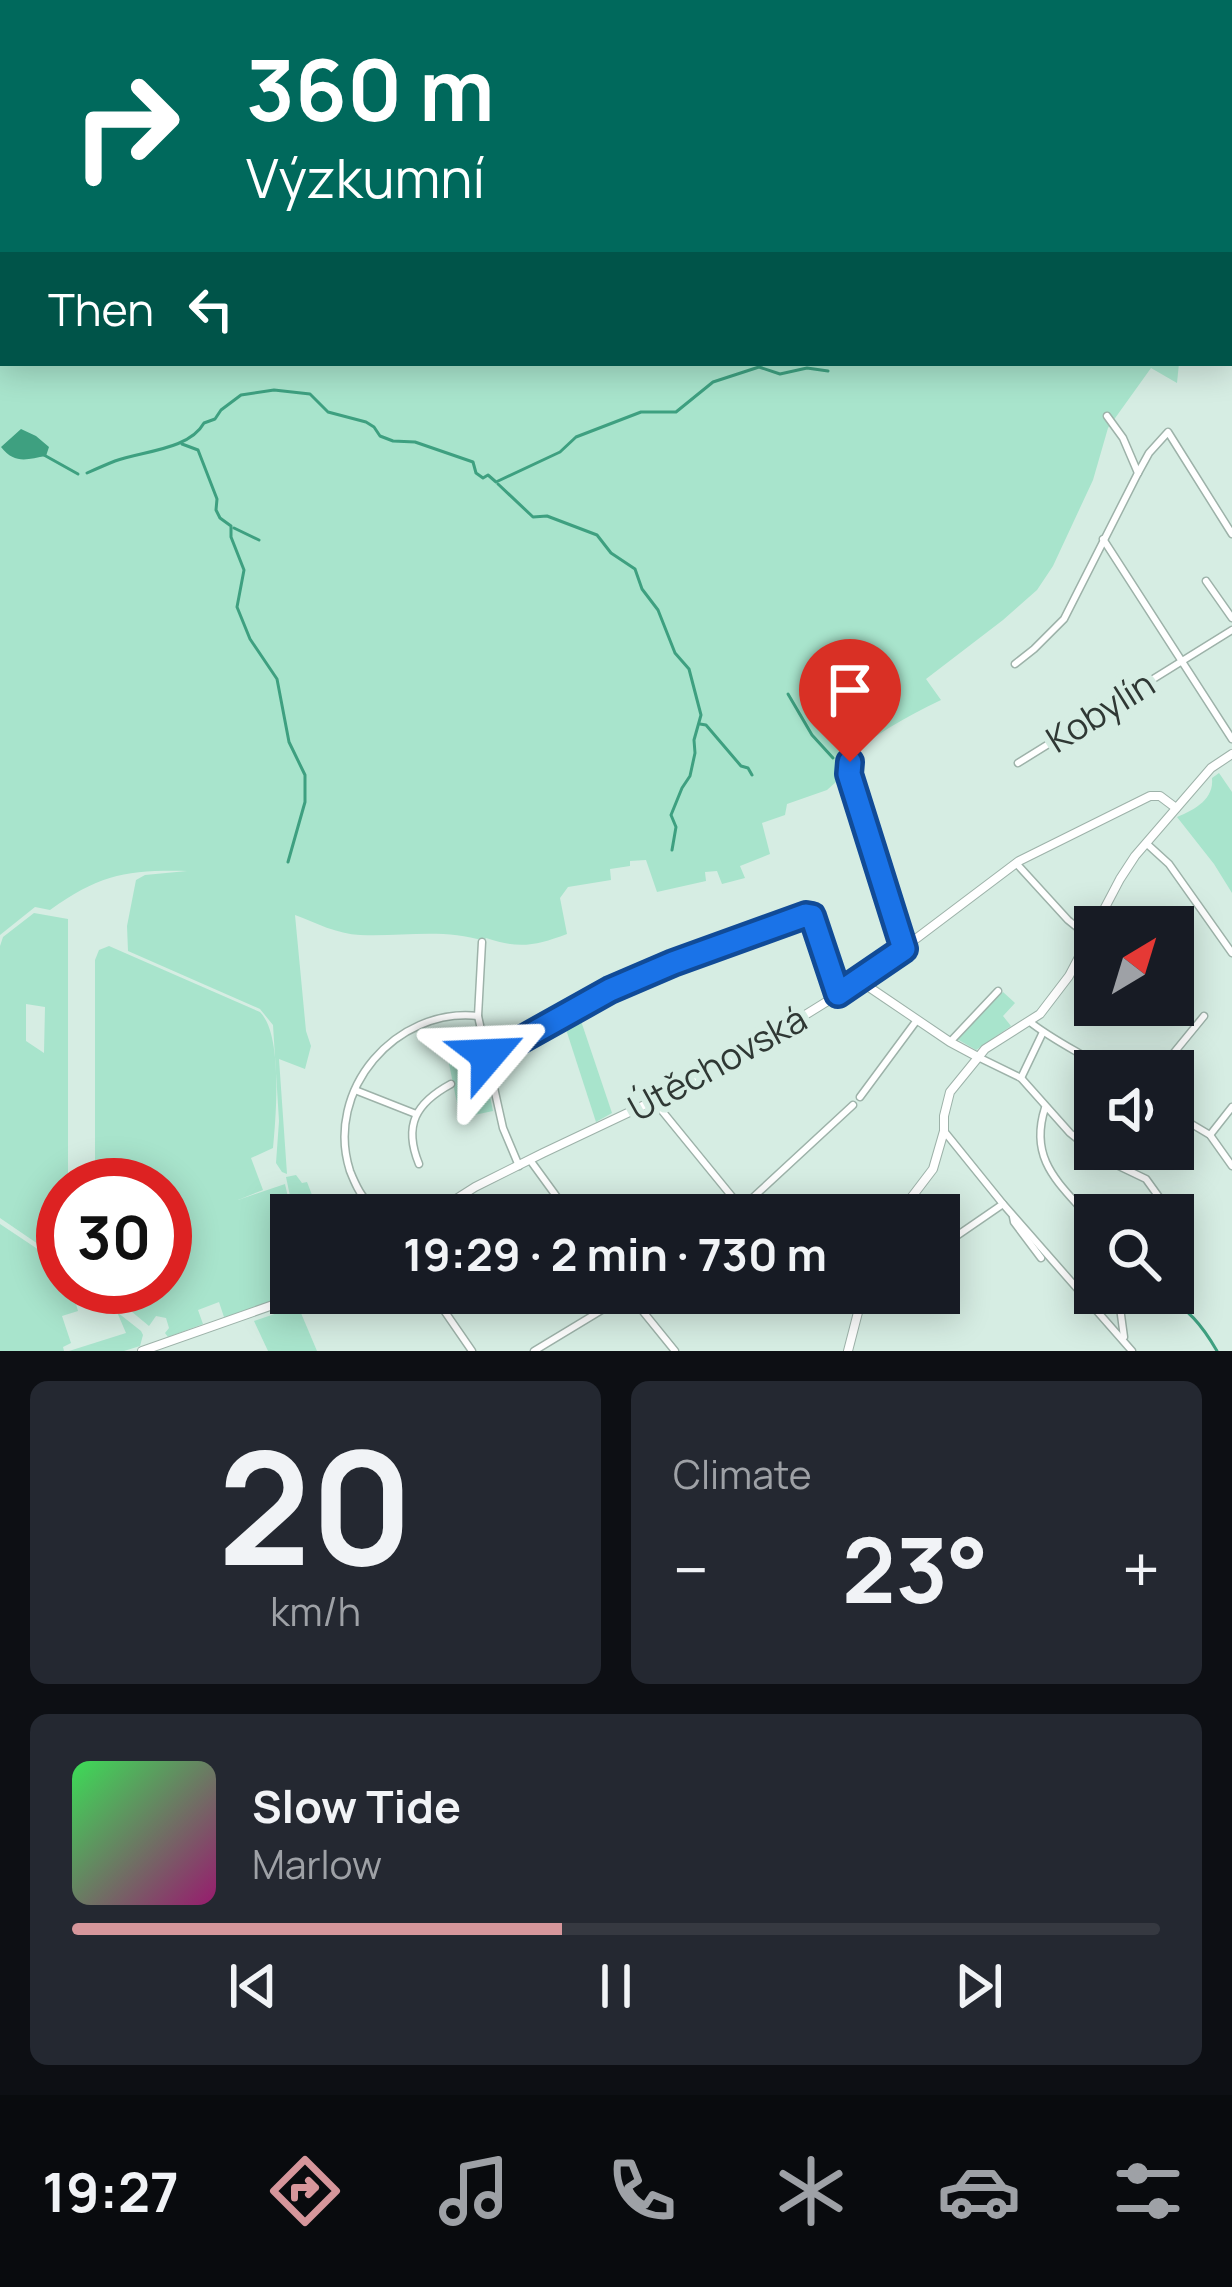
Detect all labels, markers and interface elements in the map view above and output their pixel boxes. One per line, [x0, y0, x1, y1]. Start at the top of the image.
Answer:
text: 360 m [246, 31, 495, 146]
icon: right [48, 48, 204, 204]
text: Výzkumní [246, 140, 485, 214]
icon: left [178, 276, 244, 342]
text: Then [48, 278, 154, 340]
pin [799, 639, 901, 762]
icon: arrive [817, 657, 883, 723]
street label: Kobylín [1037, 659, 1163, 763]
north arrow [1074, 906, 1194, 1026]
map controls [1074, 906, 1194, 1314]
position arrow [425, 992, 551, 1118]
street label: Útěchovská [619, 994, 815, 1132]
button: sound [1074, 1050, 1194, 1170]
speed limit sign: 30 [36, 1158, 192, 1314]
button: search [1074, 1194, 1194, 1314]
text: 19:29 · 2 min · 730 m [403, 1223, 827, 1285]
text: 20 [218, 1399, 413, 1612]
text: Climate [673, 1447, 812, 1501]
text: 23° [842, 1507, 989, 1630]
text: − [673, 1524, 709, 1614]
text: + [1122, 1524, 1160, 1614]
text: km/h [270, 1584, 361, 1638]
text: Slow Tide [252, 1775, 461, 1837]
text: Marlow [252, 1837, 382, 1891]
icon: previous [220, 1953, 286, 2019]
icon: pause [583, 1953, 649, 2019]
icon: next [946, 1953, 1012, 2019]
icon: directions [263, 2149, 347, 2233]
icon: music [432, 2149, 516, 2233]
icon: phone [600, 2149, 684, 2233]
icon: climate [769, 2149, 853, 2233]
icon: car [937, 2149, 1021, 2233]
icon: filters [1106, 2149, 1190, 2233]
text: 19:27 [42, 2154, 179, 2228]

